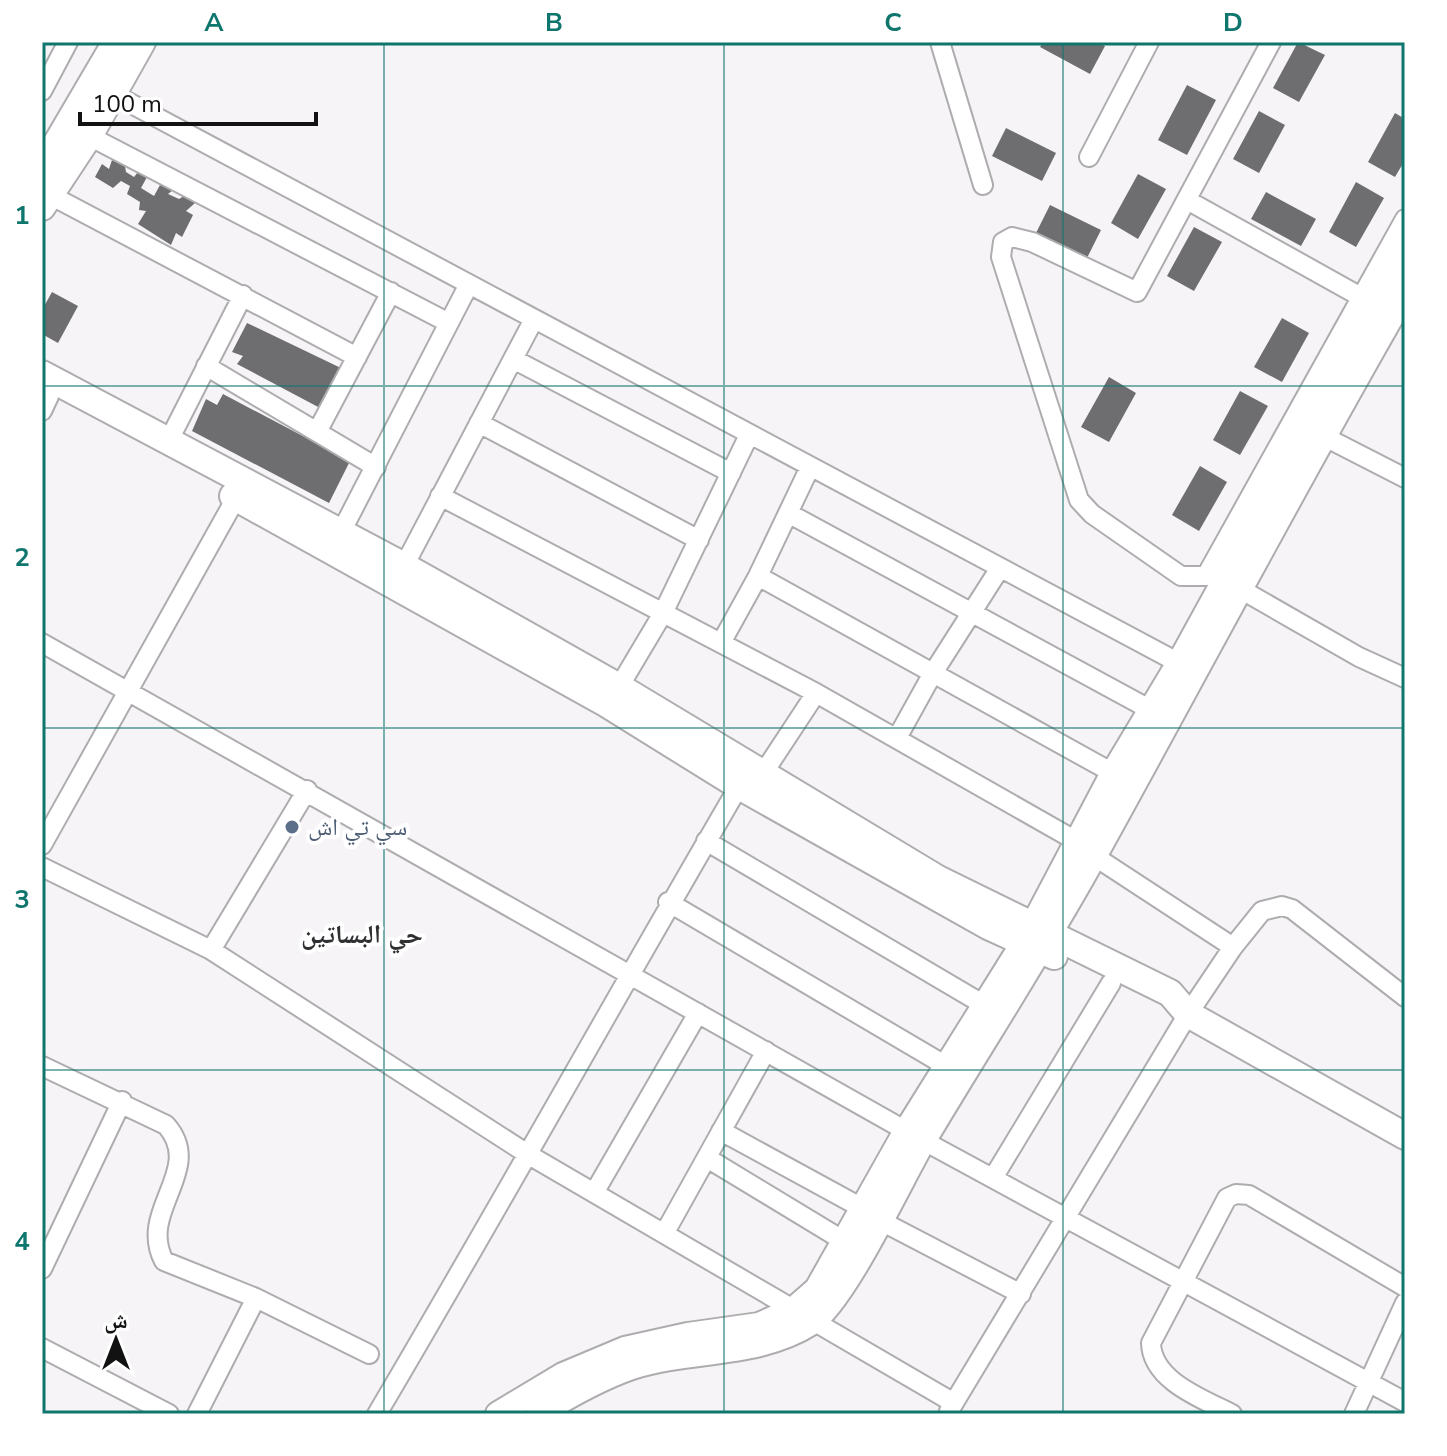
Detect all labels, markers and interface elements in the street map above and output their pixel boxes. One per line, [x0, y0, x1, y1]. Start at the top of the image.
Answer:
text: A [204, 5, 224, 40]
text: B [545, 5, 563, 40]
text: C [884, 5, 902, 40]
text: D [1223, 5, 1243, 40]
scale bar [80, 76, 316, 126]
text: 100 m [92, 88, 162, 120]
text: 1 [14, 198, 30, 233]
text: 2 [14, 540, 30, 575]
place label: سي تي اش [308, 811, 407, 846]
marker: سي تي اش [283, 818, 301, 836]
text: 3 [14, 882, 30, 917]
district label: حي البساتين [301, 917, 423, 954]
text: 4 [14, 1224, 30, 1259]
north arrow [76, 1300, 156, 1380]
text: ش [104, 1306, 128, 1336]

